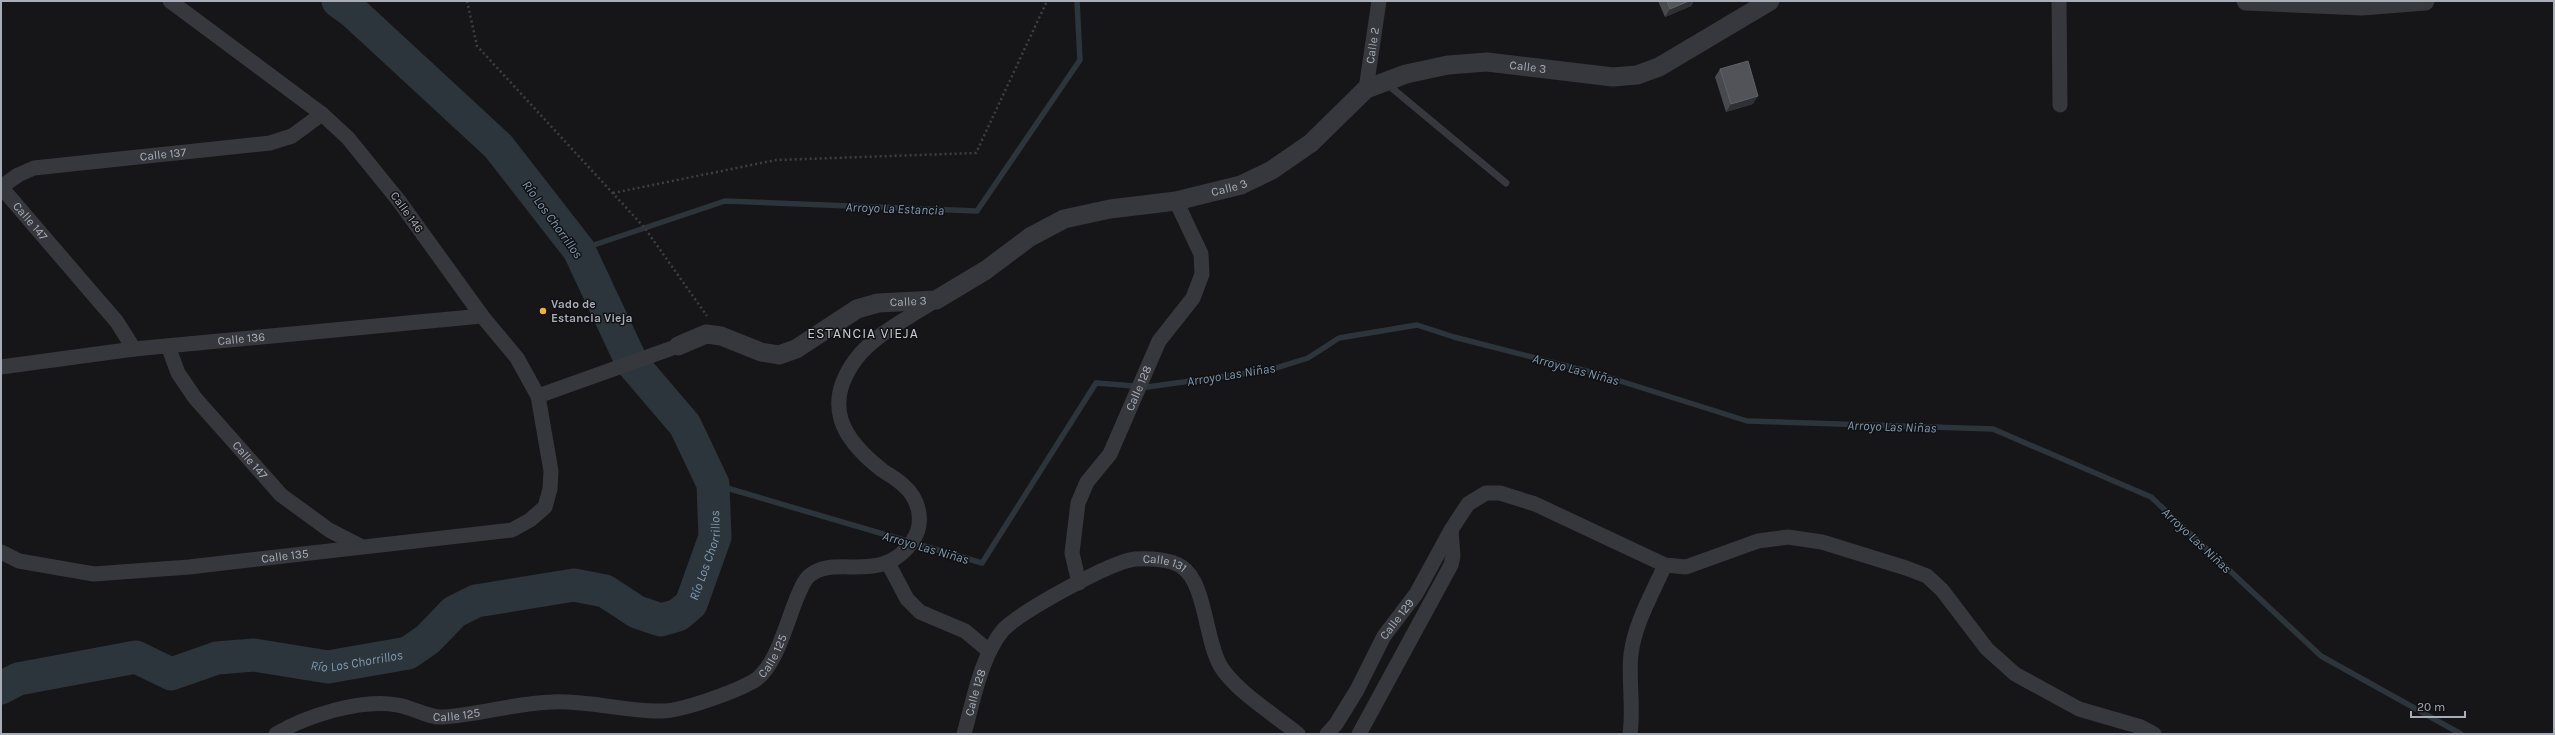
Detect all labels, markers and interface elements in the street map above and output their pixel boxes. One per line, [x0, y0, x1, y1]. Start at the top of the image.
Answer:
street label: Calle 2 [1363, 26, 1382, 65]
street label: Calle 3 [1509, 58, 1547, 76]
street label: Calle 137 [139, 145, 187, 164]
street label: Calle 3 [1210, 176, 1250, 199]
water label: Río Los Chorrillos [519, 177, 586, 261]
street label: Calle 146 [387, 189, 427, 235]
street label: Calle 147 [10, 199, 51, 243]
water label: Arroyo La Estancia [846, 199, 945, 218]
street label: Calle 3 [889, 293, 927, 309]
place label: Vado de Estancia Vieja [551, 297, 633, 325]
marker: Vado de Estancia Vieja [538, 306, 548, 316]
district label: ESTANCIA VIEJA [807, 325, 919, 342]
street label: Calle 136 [217, 330, 266, 348]
water label: Arroyo Las Niñas [1531, 351, 1621, 388]
water label: Arroyo Las Niñas [1186, 360, 1276, 389]
street label: Calle 128 [1123, 363, 1155, 413]
water label: Arroyo Las Niñas [1847, 417, 1937, 436]
street label: Calle 147 [230, 438, 271, 482]
water label: Arroyo Las Niñas [2159, 505, 2234, 576]
water label: Río Los Chorrillos [686, 510, 723, 602]
water label: Arroyo Las Niñas [881, 528, 971, 567]
street label: Calle 135 [260, 546, 310, 566]
street label: Calle 131 [1143, 552, 1190, 575]
street label: Calle 129 [1377, 596, 1417, 642]
street label: Calle 125 [755, 632, 790, 681]
water label: Río Los Chorrillos [310, 647, 404, 675]
street label: Calle 128 [962, 667, 989, 717]
scale bar [2411, 693, 2465, 719]
text: 20 m [2417, 700, 2445, 714]
street label: Calle 125 [432, 705, 481, 724]

